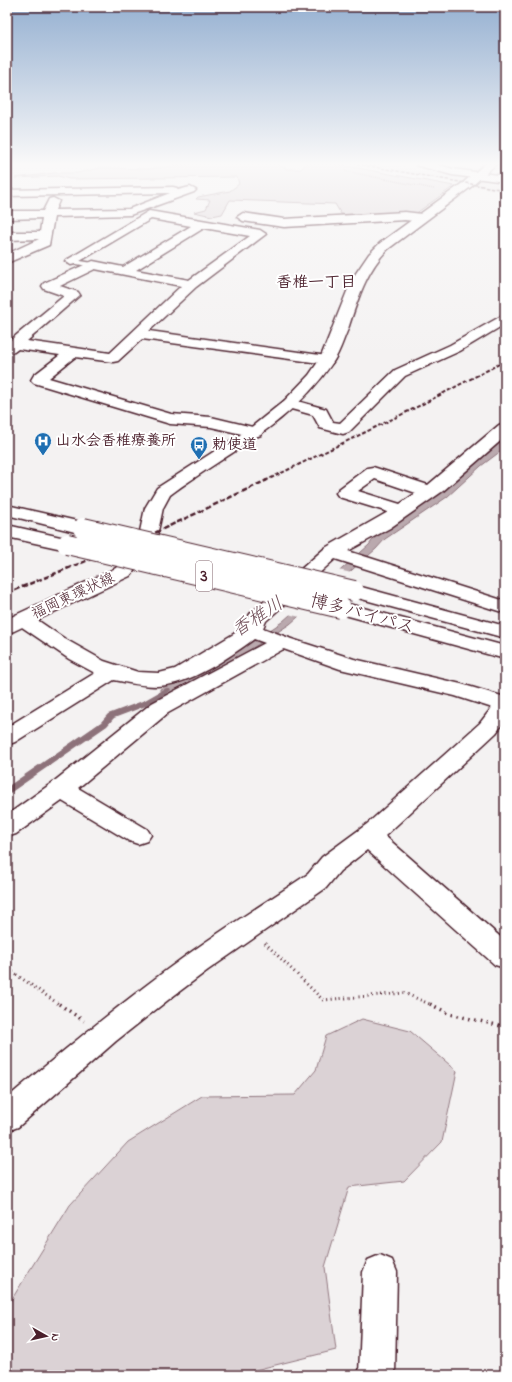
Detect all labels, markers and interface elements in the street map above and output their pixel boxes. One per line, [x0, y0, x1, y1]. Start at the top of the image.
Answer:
district label: 香椎一丁目 [276, 271, 356, 295]
place label: 山水会香椎療養所 [56, 430, 176, 452]
hospital icon: 山水会香椎療養所 [33, 431, 53, 456]
place label: 勅使道 [212, 434, 257, 456]
bus stop icon: 勅使道 [189, 435, 209, 460]
road number: 3 [196, 561, 212, 591]
street label: 福岡東環状線 [28, 567, 118, 625]
street label: 博多バイパス [307, 589, 417, 641]
water label: 香椎川 [227, 591, 289, 645]
north arrow [26, 1316, 66, 1356]
text: N [46, 1332, 63, 1342]

